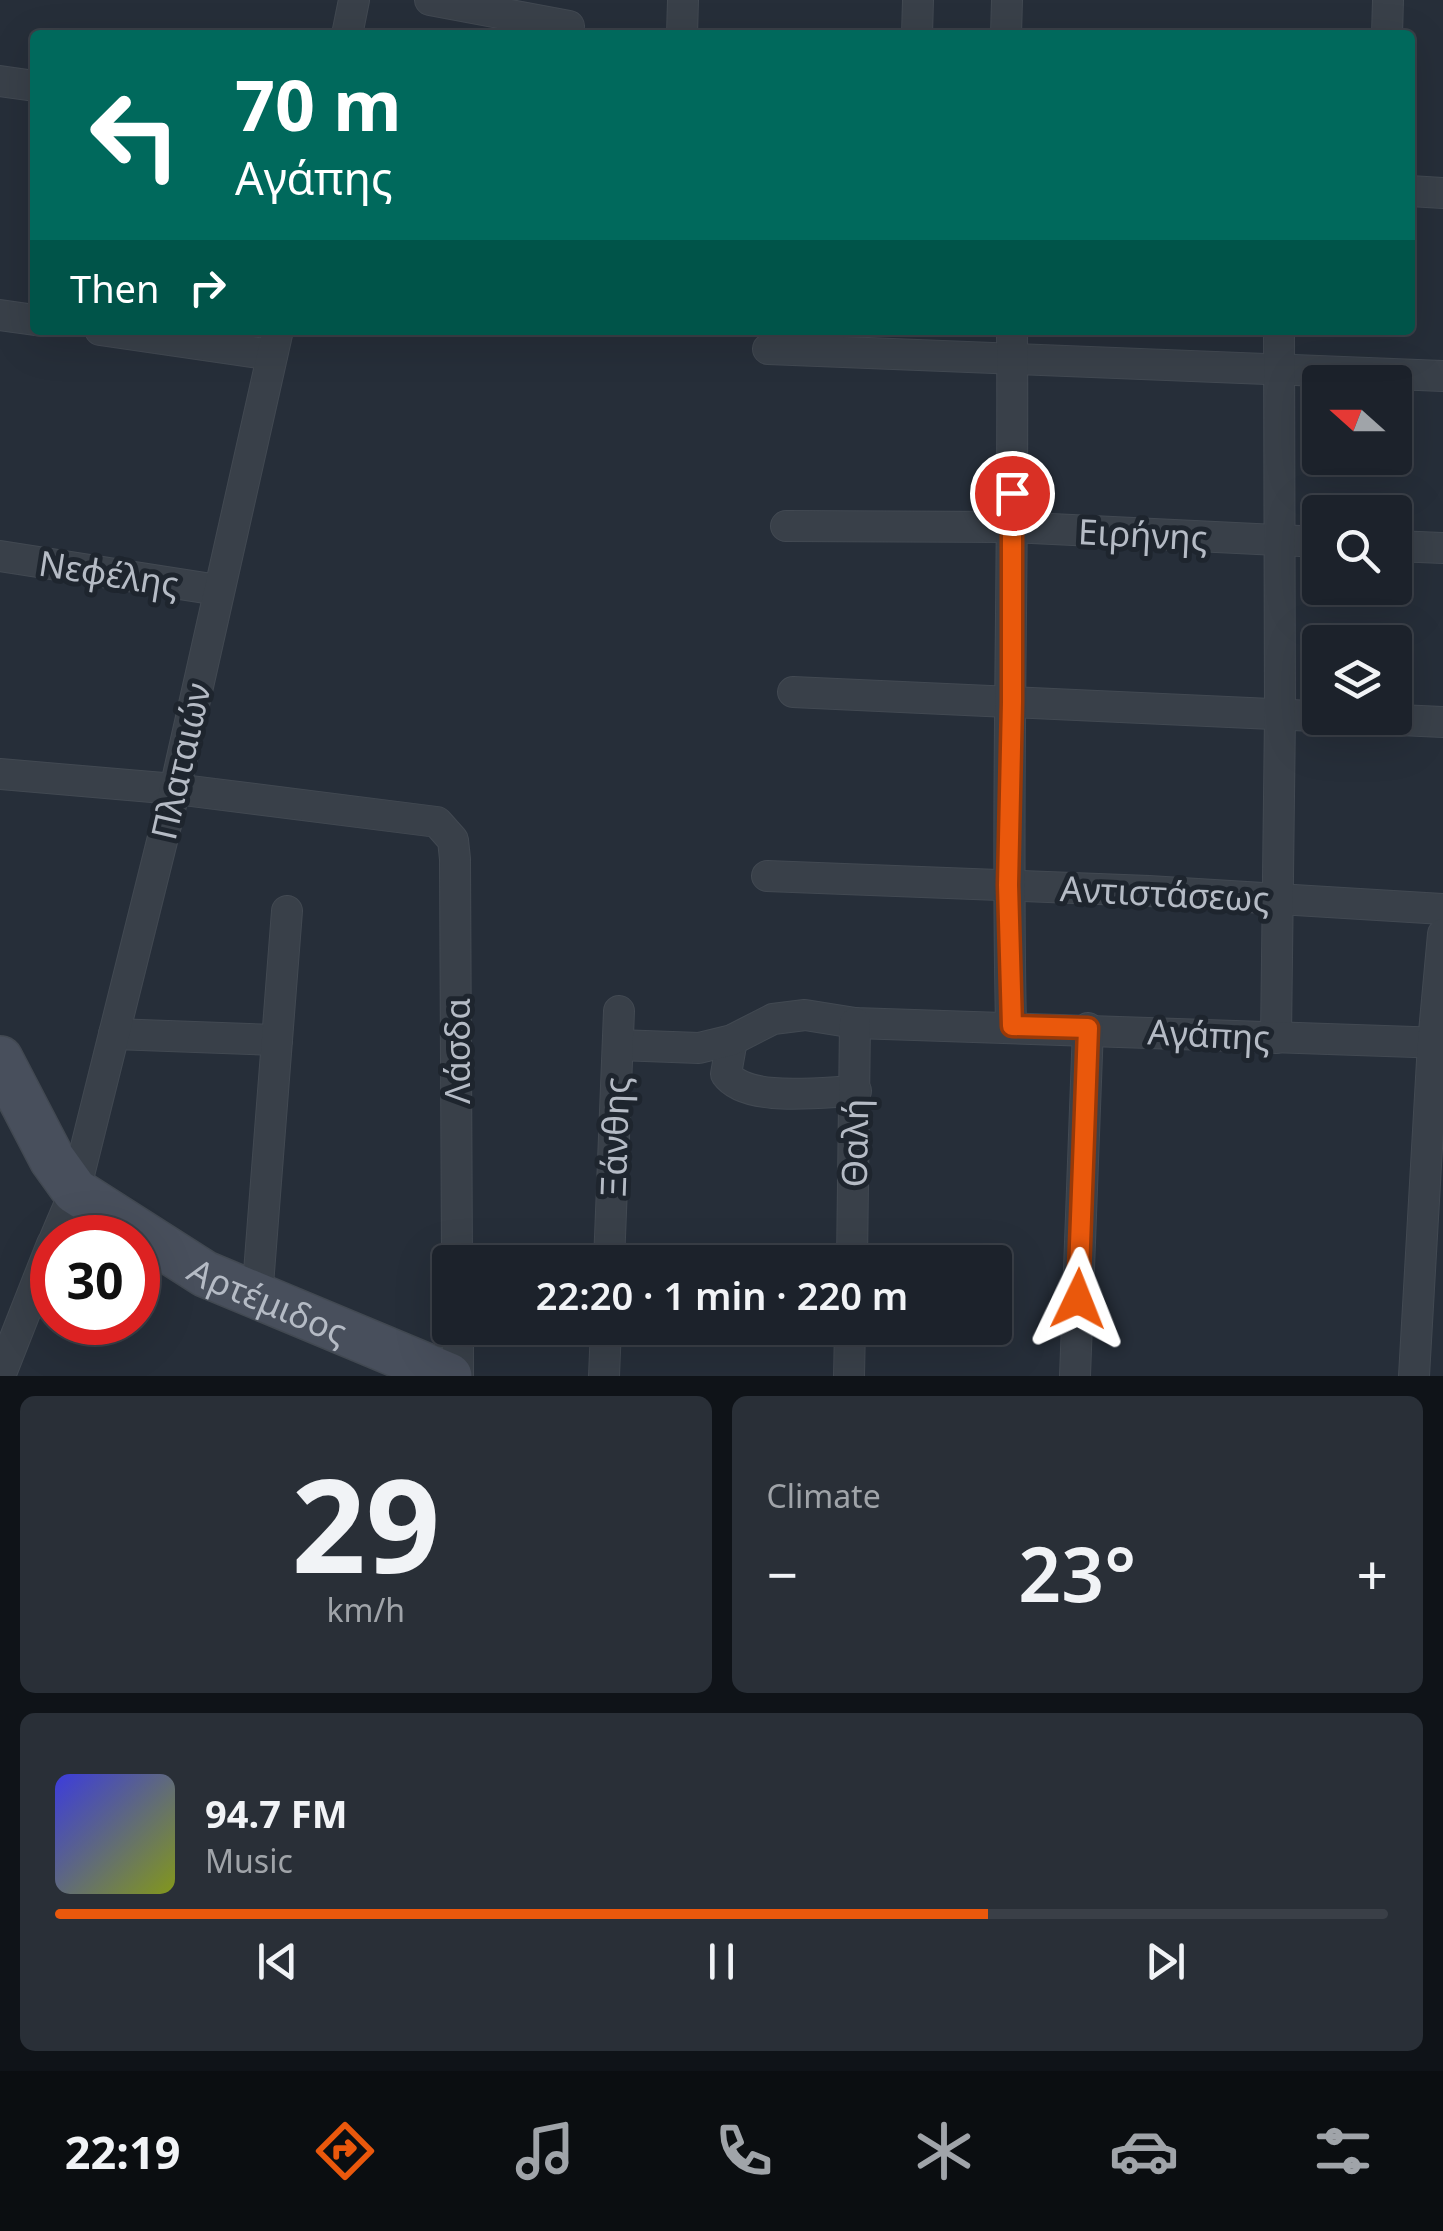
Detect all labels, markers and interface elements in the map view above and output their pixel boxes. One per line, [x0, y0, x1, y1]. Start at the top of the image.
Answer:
text: 70 m [235, 56, 402, 152]
icon: left [70, 70, 200, 200]
text: Αγάπης [235, 147, 393, 208]
icon: right [180, 260, 235, 315]
text: Then [70, 262, 160, 314]
north arrow [1302, 365, 1412, 475]
map controls [1302, 365, 1412, 735]
pin [970, 451, 1055, 536]
icon: arrive [985, 466, 1040, 521]
button: search [1302, 495, 1412, 605]
street label: Ειρήνης [1077, 507, 1209, 561]
street label: Νεφέλης [36, 539, 182, 607]
button: layers [1302, 625, 1412, 735]
street label: Πλαταιών [139, 678, 221, 844]
street label: Αντιστάσεως [1059, 864, 1271, 922]
street label: Λάσδα [433, 998, 480, 1104]
street label: Αγάπης [1146, 1007, 1272, 1061]
street label: Ξάνθης [588, 1076, 640, 1198]
street label: Θαλή [830, 1098, 878, 1188]
speed limit sign: 30 [30, 1215, 160, 1345]
street label: Αρτέμιδος [180, 1246, 355, 1354]
position arrow [1026, 1247, 1130, 1351]
text: 22:20 · 1 min · 220 m [536, 1269, 908, 1321]
text: 29 [291, 1434, 440, 1611]
text: Climate [767, 1474, 881, 1517]
text: 23° [1018, 1522, 1136, 1624]
text: − [767, 1536, 798, 1611]
text: + [1357, 1536, 1388, 1611]
text: km/h [326, 1588, 405, 1631]
text: 94.7 FM [205, 1787, 347, 1839]
text: Music [205, 1839, 293, 1882]
icon: previous [250, 1934, 305, 1989]
icon: pause [694, 1934, 749, 1989]
icon: next [1138, 1934, 1193, 1989]
icon: directions [310, 2116, 380, 2186]
icon: music [510, 2116, 580, 2186]
icon: phone [709, 2116, 779, 2186]
icon: climate [909, 2116, 979, 2186]
icon: car [1109, 2116, 1179, 2186]
icon: filters [1308, 2116, 1378, 2186]
text: 22:19 [65, 2121, 180, 2182]

